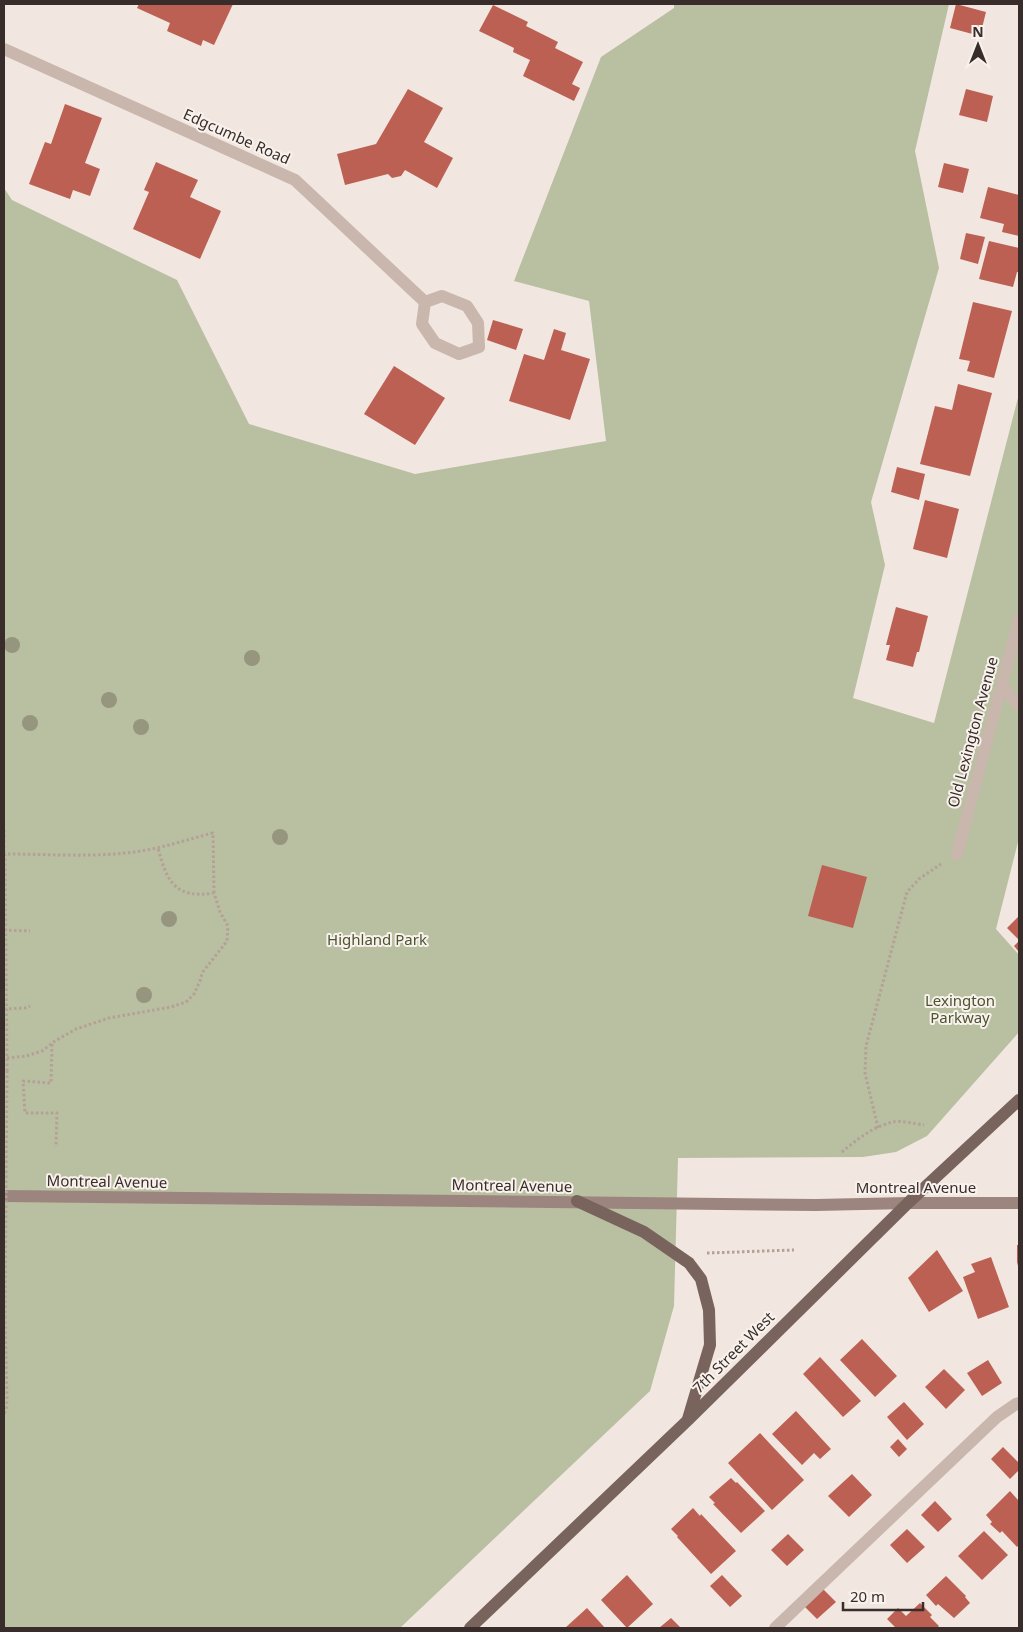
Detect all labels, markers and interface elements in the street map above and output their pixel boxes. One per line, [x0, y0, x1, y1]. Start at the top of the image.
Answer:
north arrow [953, 20, 1003, 70]
text: N [972, 22, 984, 41]
street label: Edgcumbe Road [180, 103, 294, 169]
street label: Old Lexington Avenue [942, 654, 1002, 810]
park label: Highland Park [327, 929, 427, 949]
park label: Lexington Parkway [925, 990, 995, 1027]
street label: Montreal Avenue [47, 1170, 167, 1192]
street label: Montreal Avenue [452, 1174, 572, 1196]
street label: Montreal Avenue [856, 1177, 976, 1197]
street label: 7th Street West [688, 1306, 779, 1397]
scale bar [843, 1580, 923, 1612]
text: 20 m [850, 1586, 885, 1606]

